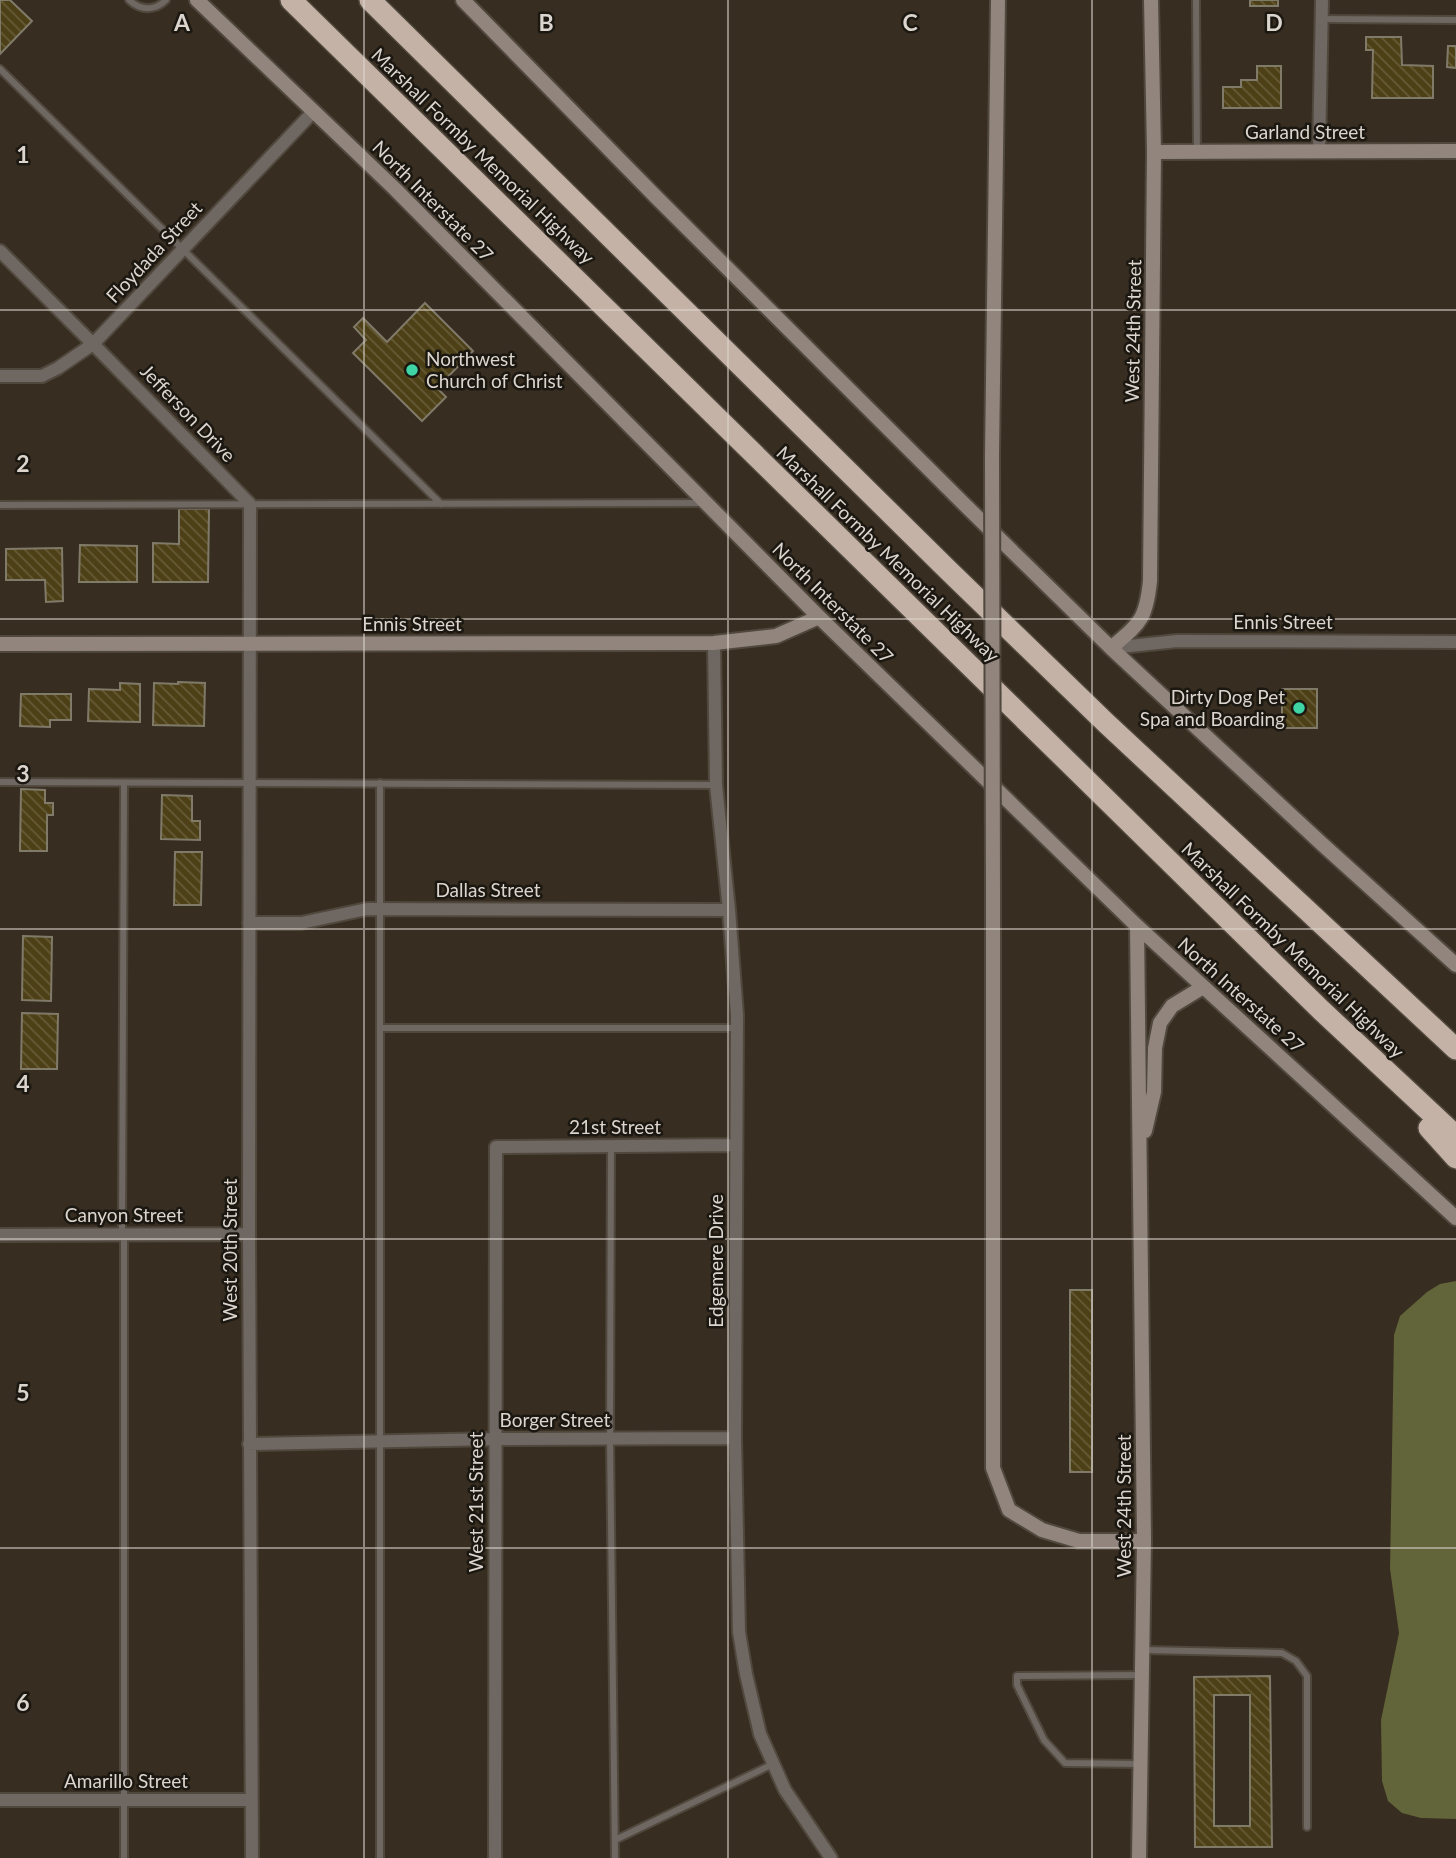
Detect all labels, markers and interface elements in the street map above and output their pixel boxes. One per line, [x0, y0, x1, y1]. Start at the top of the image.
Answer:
text: A [173, 8, 191, 36]
text: B [538, 8, 554, 36]
text: C [902, 8, 918, 36]
text: D [1265, 8, 1283, 36]
street label: Marshall Formby Memorial Highway [367, 43, 600, 269]
street label: Garland Street [1245, 120, 1365, 143]
street label: North Interstate 27 [368, 135, 499, 266]
text: 1 [16, 140, 30, 168]
street label: Floydada Street [101, 196, 207, 307]
street label: West 24th Street [1120, 259, 1145, 403]
place label: Northwest Church of Christ [426, 347, 563, 392]
street label: Jefferson Drive [136, 359, 241, 466]
marker: Northwest Church of Christ [404, 362, 420, 378]
street label: Marshall Formby Memorial Highway [772, 441, 1005, 667]
text: 2 [16, 449, 30, 477]
street label: North Interstate 27 [768, 537, 899, 668]
street label: Ennis Street [1233, 610, 1333, 633]
street label: Ennis Street [362, 612, 462, 635]
place label: Dirty Dog Pet Spa and Boarding [1140, 685, 1285, 730]
marker: Dirty Dog Pet Spa and Boarding [1291, 700, 1307, 716]
text: 3 [16, 759, 30, 787]
street label: Marshall Formby Memorial Highway [1177, 837, 1410, 1063]
street label: Dallas Street [435, 878, 541, 901]
street label: North Interstate 27 [1174, 932, 1309, 1057]
text: 4 [16, 1069, 30, 1097]
street label: 21st Street [569, 1115, 661, 1138]
street label: West 20th Street [218, 1178, 241, 1321]
street label: Edgemere Drive [704, 1194, 727, 1328]
street label: Canyon Street [65, 1203, 183, 1226]
text: 5 [16, 1378, 30, 1406]
street label: Borger Street [500, 1408, 611, 1431]
street label: West 21st Street [464, 1432, 487, 1572]
street label: West 24th Street [1112, 1434, 1135, 1577]
text: 6 [16, 1688, 30, 1716]
street label: Amarillo Street [64, 1769, 188, 1792]

